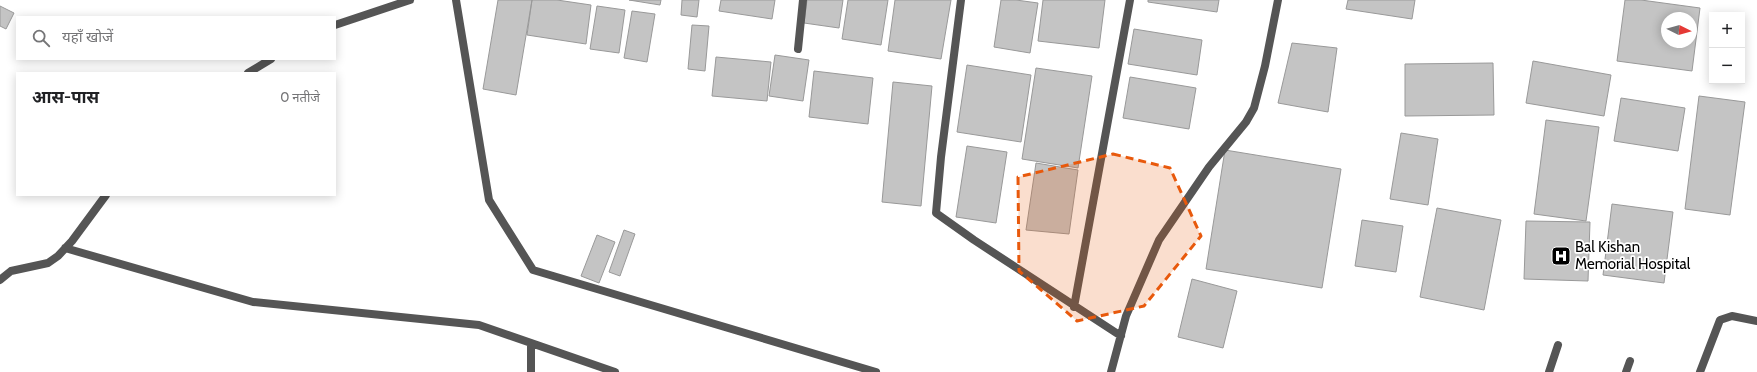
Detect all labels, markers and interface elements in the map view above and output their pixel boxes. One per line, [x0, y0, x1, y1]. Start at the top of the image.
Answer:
north arrow [1661, 12, 1697, 48]
map controls [1709, 12, 1745, 84]
button: + [1709, 12, 1745, 48]
search box [16, 16, 336, 60]
icon: search [30, 27, 52, 49]
text: यहाँ खोजें [62, 28, 113, 46]
button: − [1709, 48, 1745, 84]
text: आस-पास [32, 87, 99, 107]
text: 0 नतीजे [280, 89, 320, 105]
place label: Bal Kishan Memorial Hospital [1575, 238, 1691, 273]
hospital icon: Bal Kishan Memorial Hospital [1550, 245, 1572, 267]

